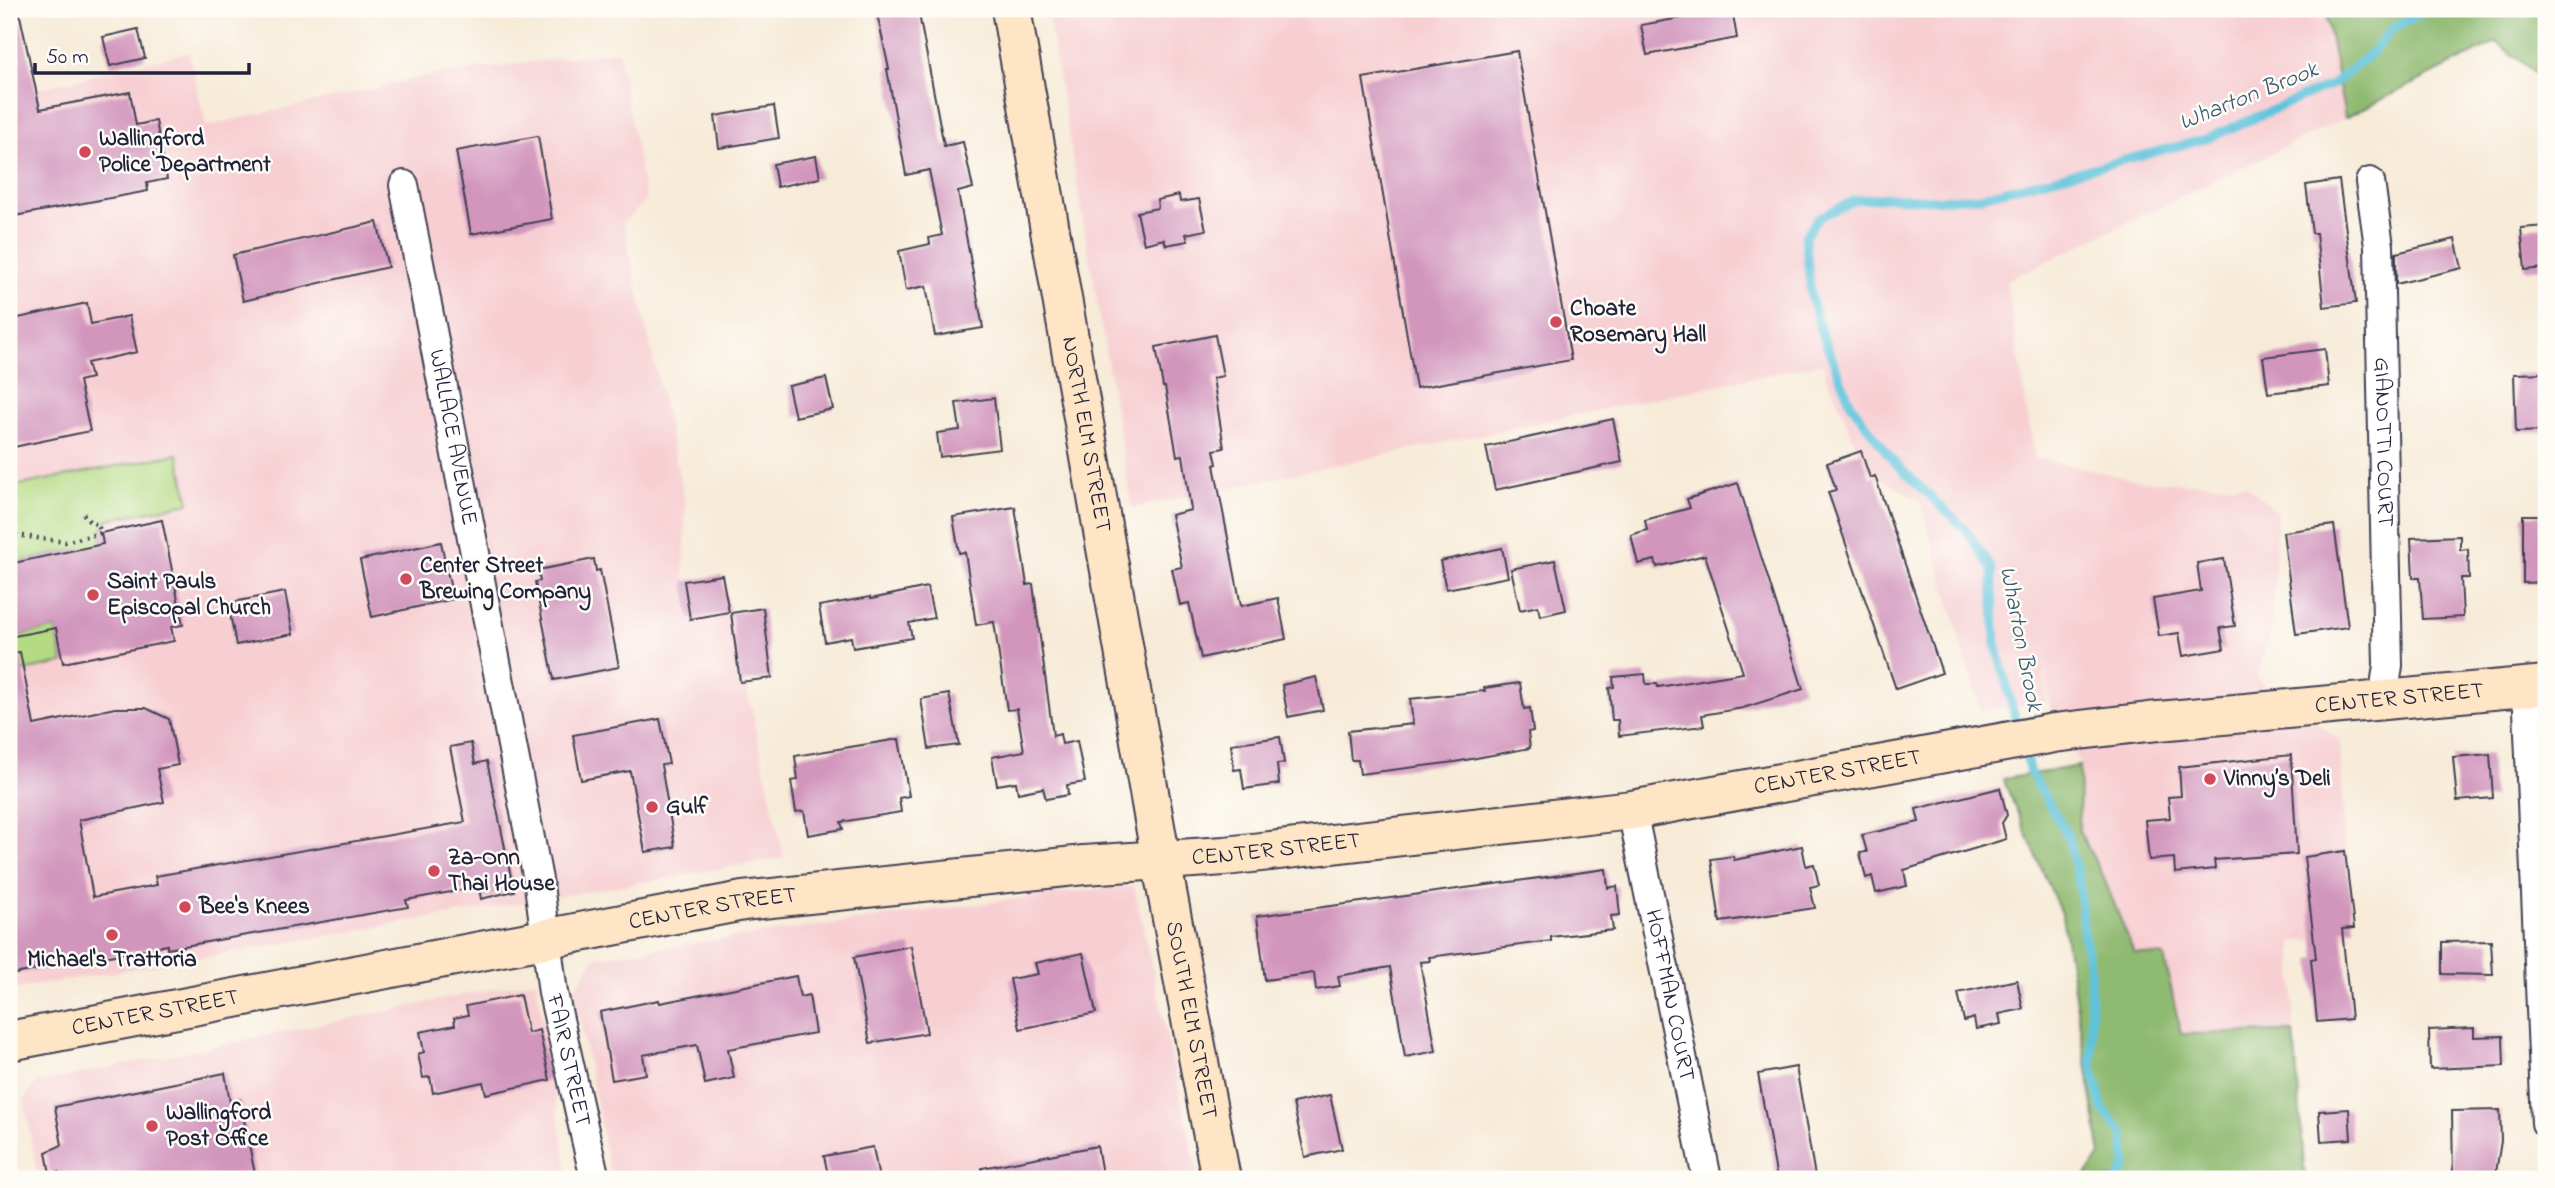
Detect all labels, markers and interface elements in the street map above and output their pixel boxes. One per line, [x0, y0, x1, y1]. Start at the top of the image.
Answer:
scale bar [35, 32, 248, 76]
text: 50 m [46, 43, 89, 73]
water label: Wharton Brook [2174, 53, 2325, 141]
place label: Wallingford Police Department [99, 123, 271, 182]
marker: Wallingford Police Department [77, 144, 93, 160]
place label: Choate Rosemary Hall [1570, 293, 1706, 354]
marker: Choate Rosemary Hall [1548, 314, 1564, 330]
street label: NORTH ELM STREET [1053, 334, 1119, 535]
street label: WALLACE AVENUE [420, 347, 486, 528]
street label: GIANOTTI COURT [2365, 357, 2402, 528]
place label: Center Street Brewing Company [419, 550, 591, 611]
water label: Wharton Brook [1989, 563, 2051, 716]
place label: Saint Pauls Episcopal Church [107, 566, 271, 625]
marker: Center Street Brewing Company [398, 571, 414, 587]
marker: Saint Pauls Episcopal Church [85, 587, 101, 603]
street label: CENTER STREET [2313, 674, 2485, 723]
street label: CENTER STREET [1751, 741, 1924, 804]
place label: Vinny’s Deli [2223, 763, 2331, 798]
marker: Vinny’s Deli [2202, 771, 2218, 787]
place label: Gulf [666, 791, 709, 824]
marker: Gulf [644, 799, 660, 815]
street label: CENTER STREET [1191, 824, 1362, 875]
place label: Za-Onn Thai House [448, 842, 556, 901]
marker: Za-Onn Thai House [426, 863, 442, 879]
street label: CENTER STREET [626, 879, 798, 939]
place label: Bee's Knees [198, 891, 310, 924]
marker: Bee's Knees [177, 899, 193, 915]
street label: HOFFMAN COURT [1636, 906, 1703, 1084]
street label: SOUTH ELM STREET [1156, 918, 1226, 1122]
marker: Michael's Trattoria [104, 927, 120, 943]
place label: Michael's Trattoria [27, 944, 197, 977]
street label: CENTER STREET [69, 981, 242, 1045]
street label: FAIR STREET [537, 990, 599, 1130]
place label: Wallingford Post Office [166, 1097, 271, 1156]
marker: Wallingford Post Office [144, 1118, 160, 1134]

